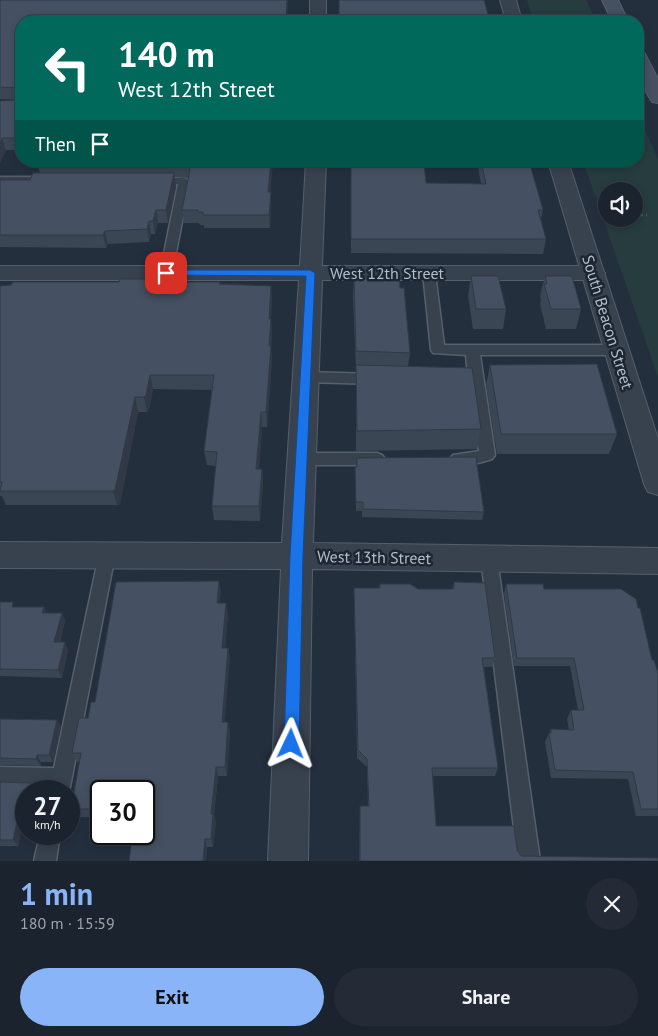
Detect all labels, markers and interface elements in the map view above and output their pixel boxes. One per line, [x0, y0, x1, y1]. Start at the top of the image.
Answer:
text: 140 m [118, 31, 215, 77]
icon: left [35, 35, 100, 100]
text: West 12th Street [118, 75, 275, 103]
icon: arrive [86, 130, 114, 158]
text: Then [35, 132, 76, 156]
map controls [598, 182, 643, 227]
button: sound [598, 182, 643, 227]
pin [145, 252, 187, 294]
street label: South Beacon Street [578, 253, 638, 392]
icon: arrive [152, 259, 180, 287]
street label: West 12th Street [330, 263, 445, 283]
street label: West 13th Street [317, 546, 432, 568]
position arrow [264, 717, 316, 769]
speed limit sign: 30 [90, 780, 155, 845]
text: 27 [33, 790, 62, 822]
text: km/h [34, 817, 61, 832]
text: 1 min [20, 874, 93, 913]
button: close [586, 878, 638, 930]
text: 180 m · 15:59 [20, 913, 115, 933]
button: Exit [20, 968, 324, 1026]
button: Share [334, 968, 638, 1026]

